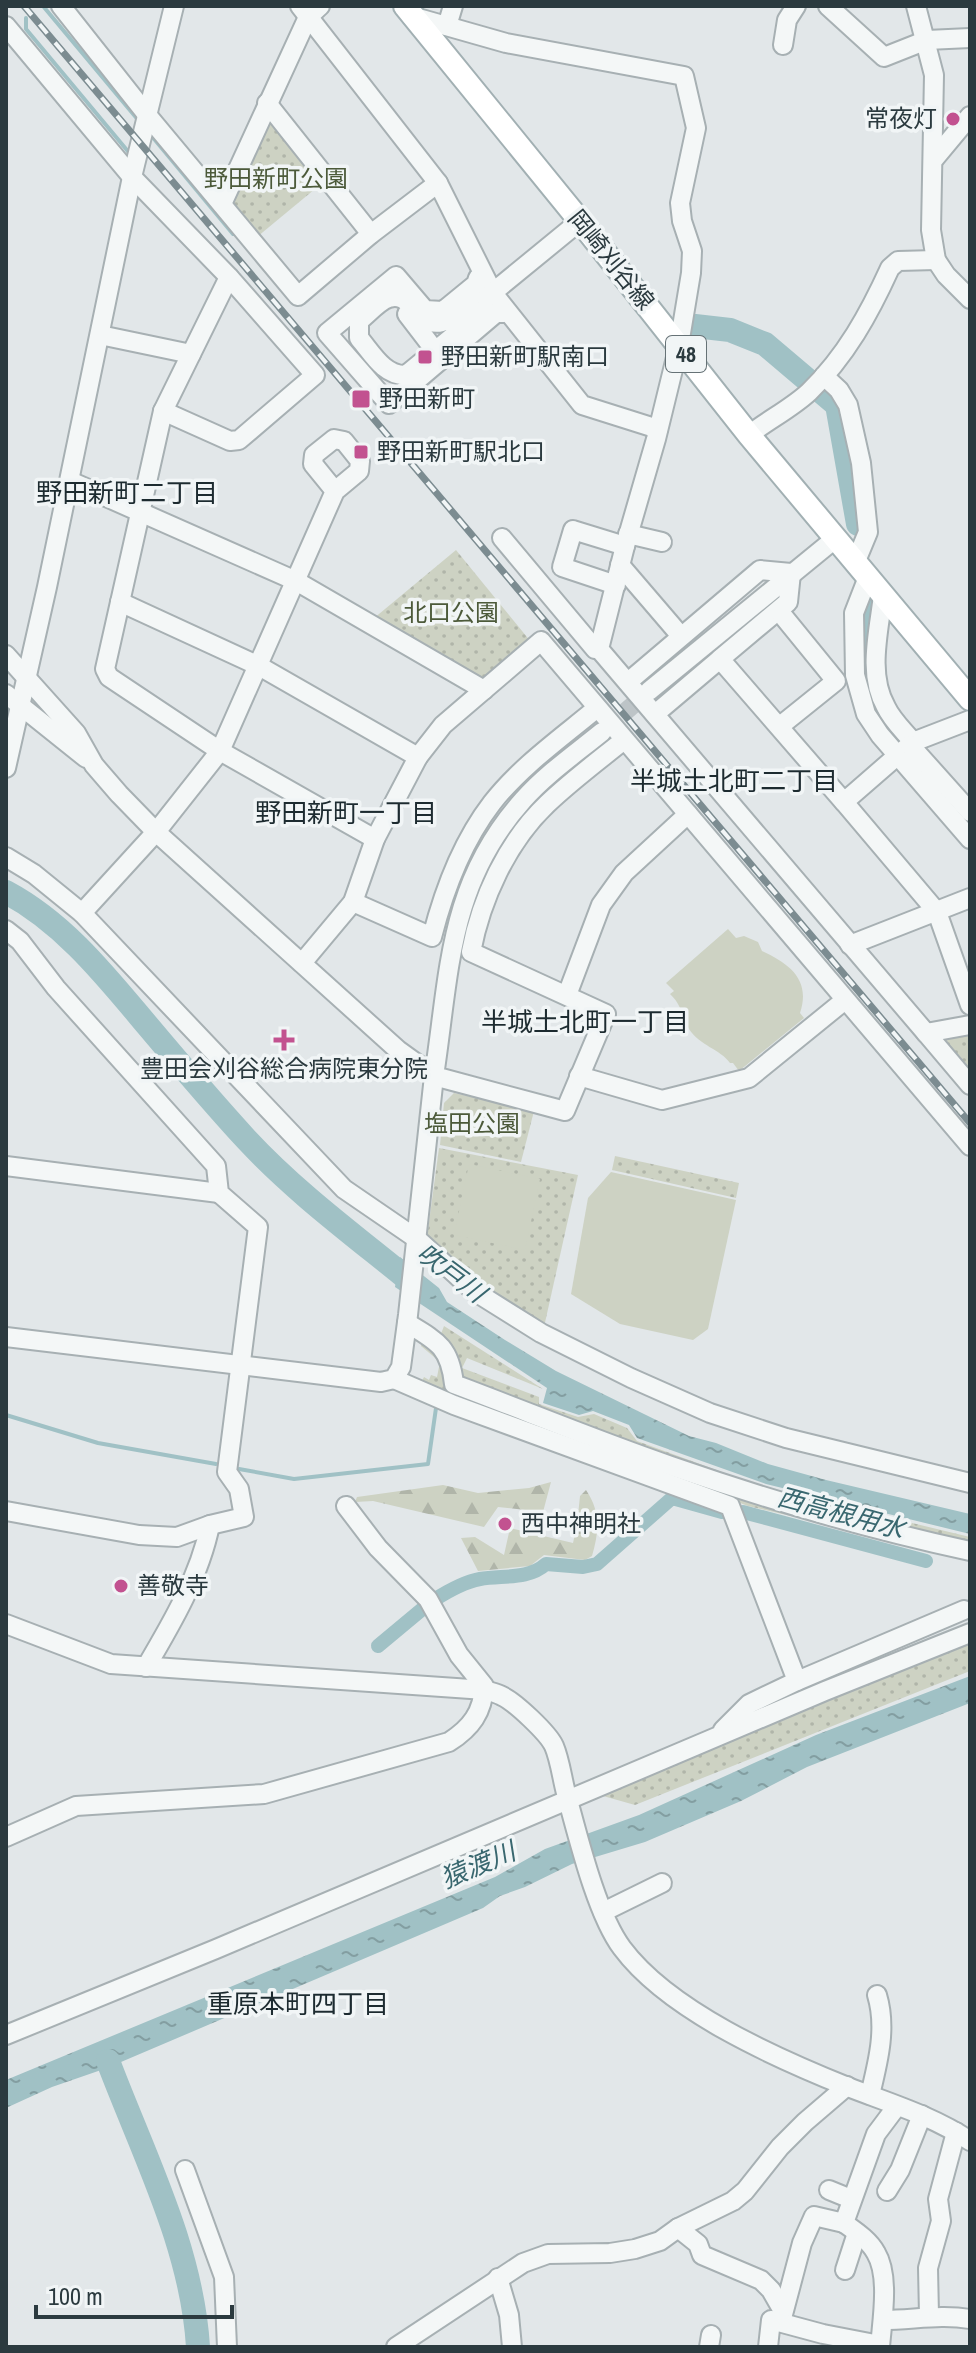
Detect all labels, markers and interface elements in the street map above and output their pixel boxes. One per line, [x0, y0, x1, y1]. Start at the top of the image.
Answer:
place label: 常夜灯 [865, 102, 937, 134]
marker: 常夜灯 [944, 110, 962, 128]
park label: 野田新町公園 [204, 162, 348, 194]
street label: 岡崎刈谷線 [562, 203, 662, 316]
road number: 48 [666, 336, 706, 372]
place label: 野田新町駅南口 [441, 340, 609, 372]
marker: 野田新町駅南口 [416, 348, 434, 366]
place label: 野田新町 [379, 382, 475, 414]
marker: 野田新町 [350, 388, 372, 410]
place label: 野田新町駅北口 [377, 435, 545, 467]
marker: 野田新町駅北口 [352, 443, 370, 461]
district label: 野田新町二丁目 [36, 475, 218, 510]
park label: 北口公園 [403, 596, 499, 628]
district label: 半城土北町二丁目 [630, 763, 838, 798]
district label: 野田新町一丁目 [255, 795, 437, 830]
district label: 半城土北町一丁目 [481, 1004, 689, 1039]
marker: 豊田会刈谷総合病院東分院 [273, 1029, 295, 1051]
place label: 豊田会刈谷総合病院東分院 [140, 1052, 428, 1084]
park label: 塩田公園 [424, 1107, 520, 1139]
water label: 吹戸川 [410, 1235, 495, 1312]
water label: 西高根用水 [774, 1479, 911, 1547]
place label: 西中神明社 [521, 1507, 641, 1539]
marker: 西中神明社 [496, 1515, 514, 1533]
place label: 善敬寺 [137, 1569, 209, 1601]
marker: 善敬寺 [112, 1577, 130, 1595]
water label: 猿渡川 [435, 1832, 523, 1896]
district label: 重原本町四丁目 [207, 1986, 389, 2021]
scale bar [36, 2269, 232, 2319]
text: 100 m [48, 2280, 103, 2312]

